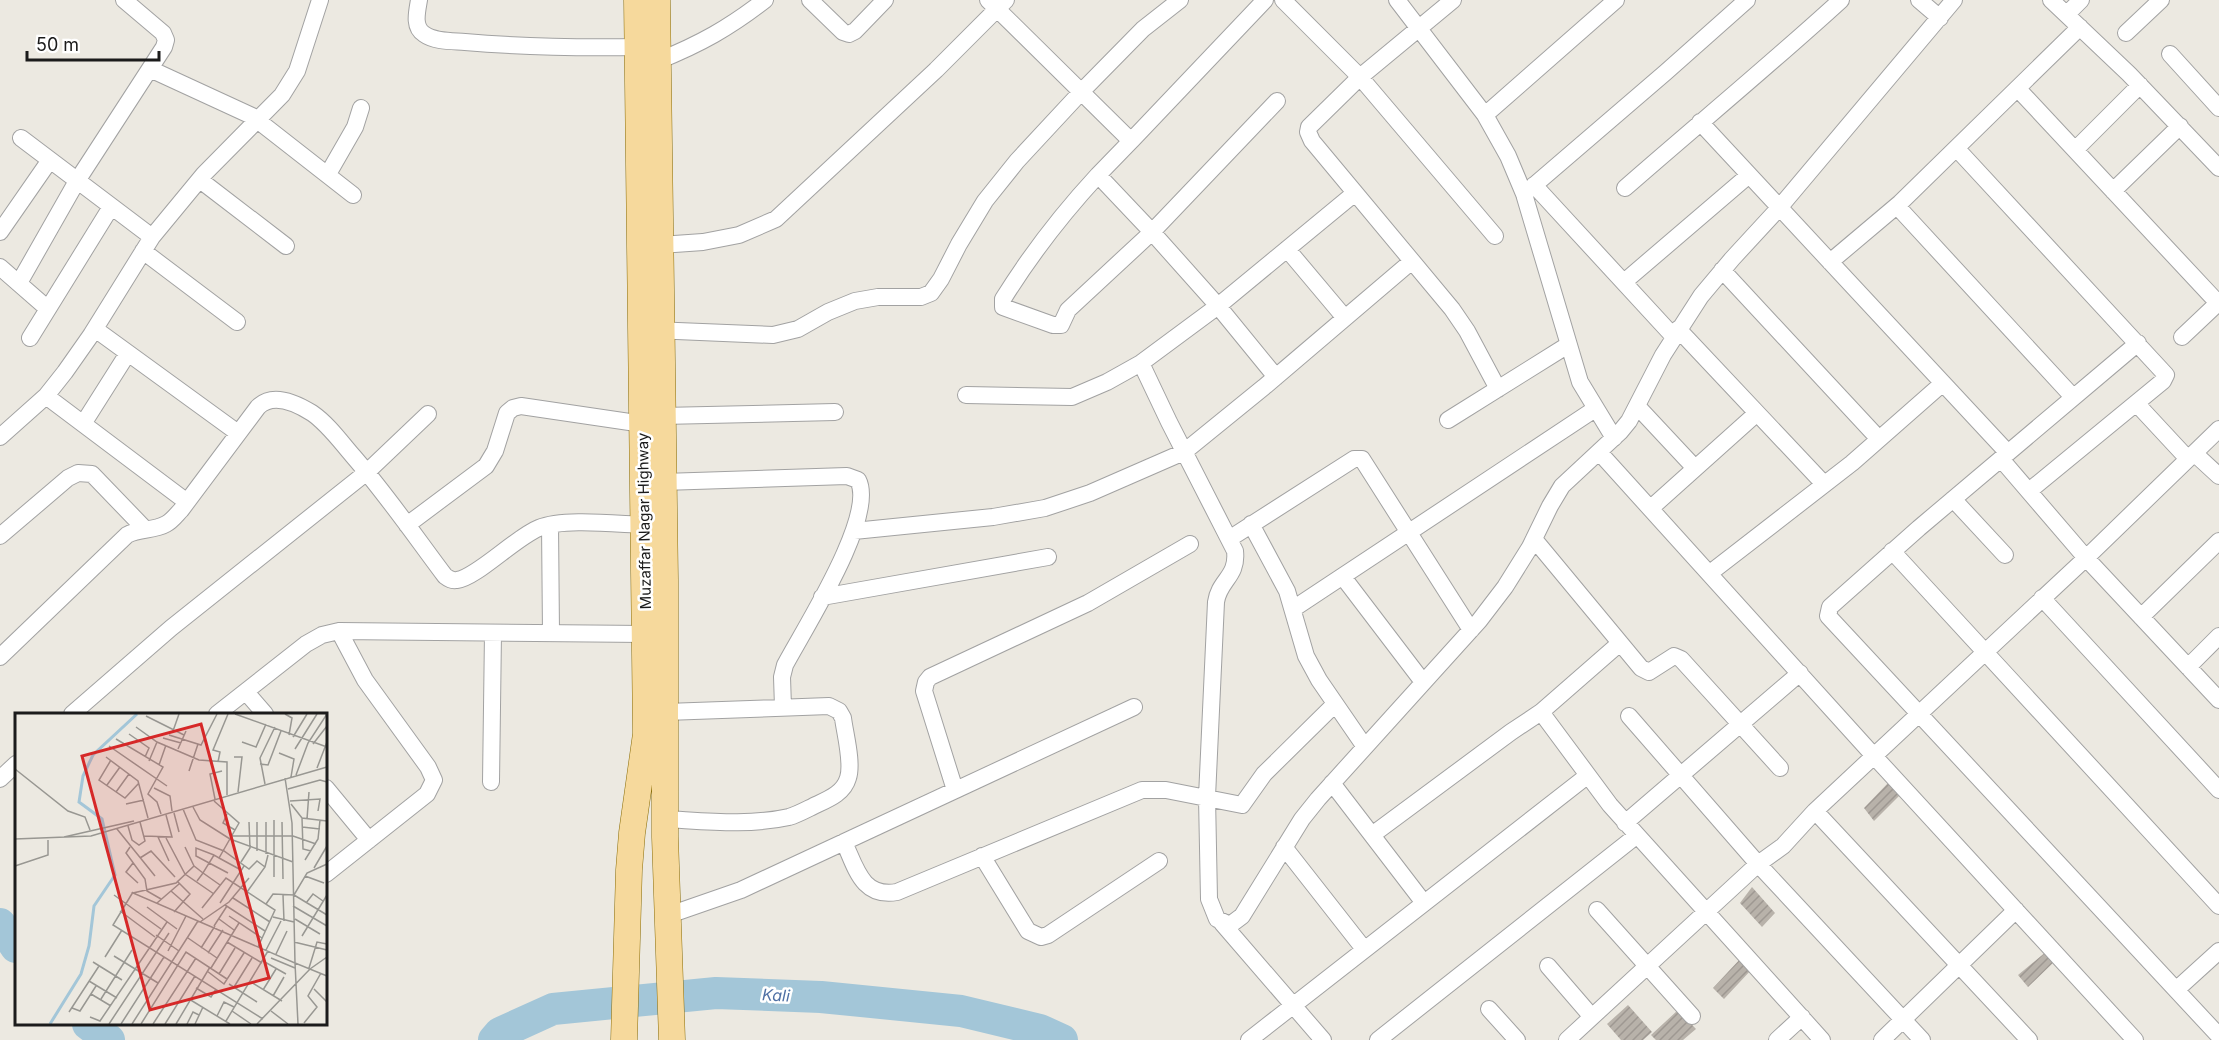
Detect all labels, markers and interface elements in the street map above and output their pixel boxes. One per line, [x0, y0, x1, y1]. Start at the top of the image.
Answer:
scale bar [27, 24, 159, 62]
text: 50 m [36, 34, 79, 55]
street label: Muzaffar Nagar Highway [633, 432, 655, 609]
inset map [15, 713, 327, 1025]
water label: Kali [762, 984, 791, 1006]

